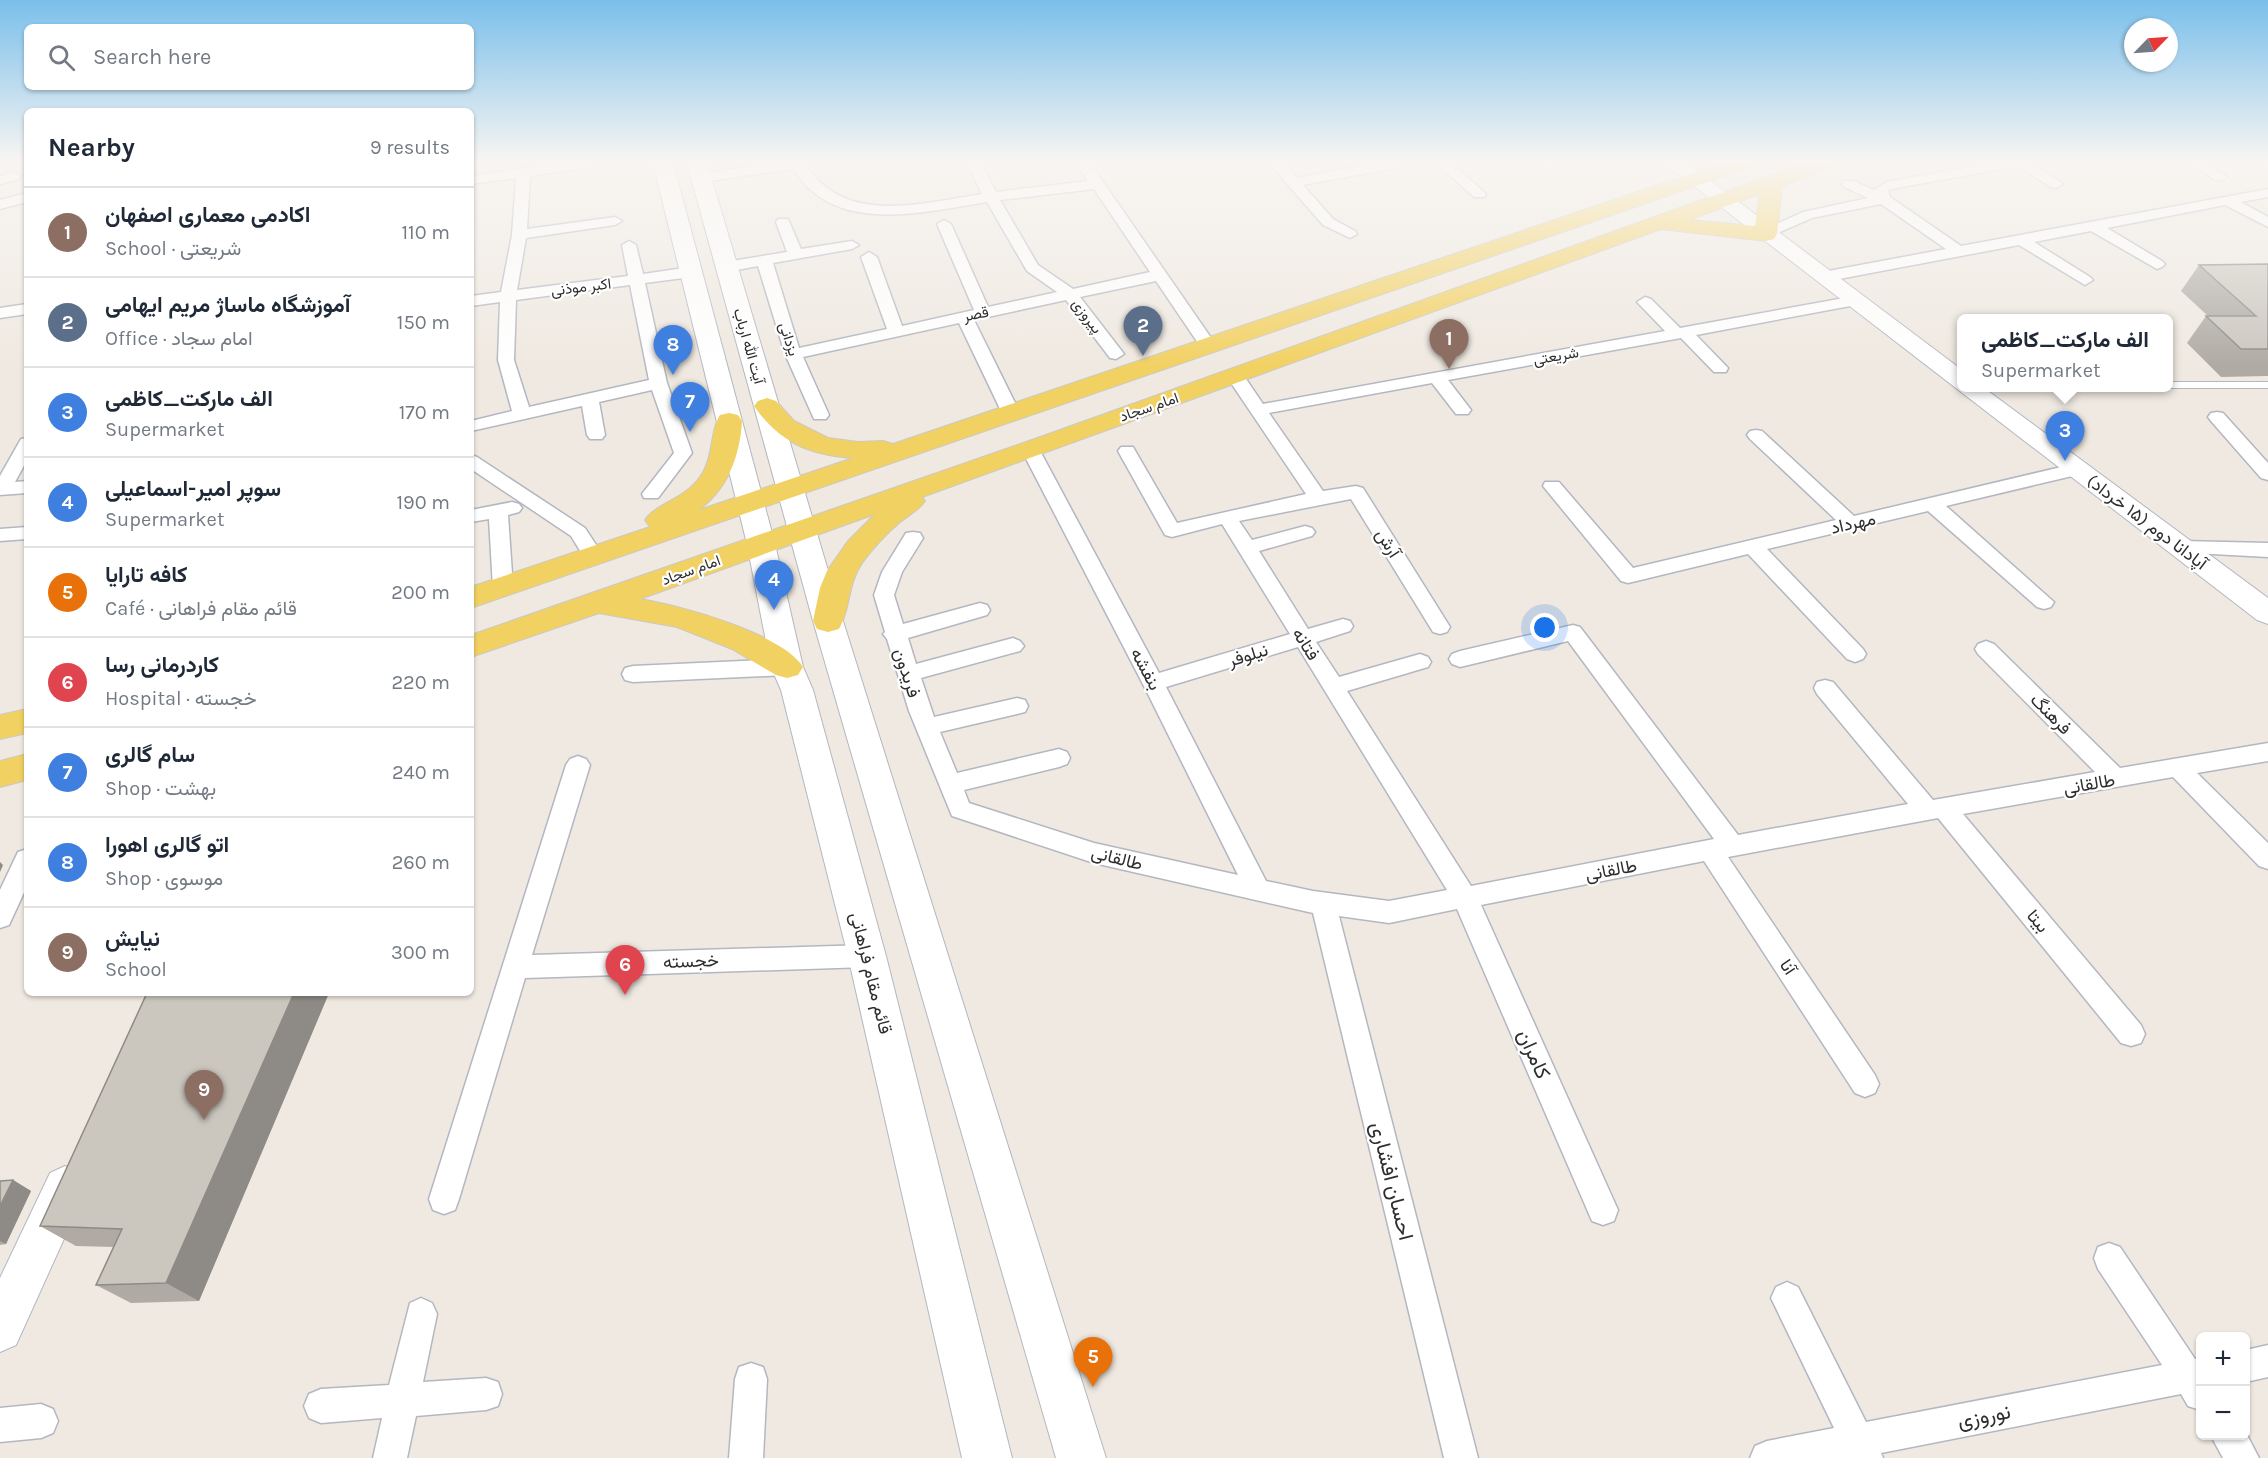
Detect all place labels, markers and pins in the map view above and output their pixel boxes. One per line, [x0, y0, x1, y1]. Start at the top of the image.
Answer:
pin: 2 [1124, 306, 1162, 356]
pin: 1 [1430, 320, 1468, 369]
pin: 8 [654, 326, 692, 375]
pin: 7 [670, 382, 710, 432]
pin: 3 [2046, 412, 2084, 461]
pin: 4 [754, 560, 794, 610]
pin: 6 [606, 946, 644, 995]
pin: 9 [184, 1070, 224, 1120]
pin: 5 [1074, 1338, 1112, 1387]

